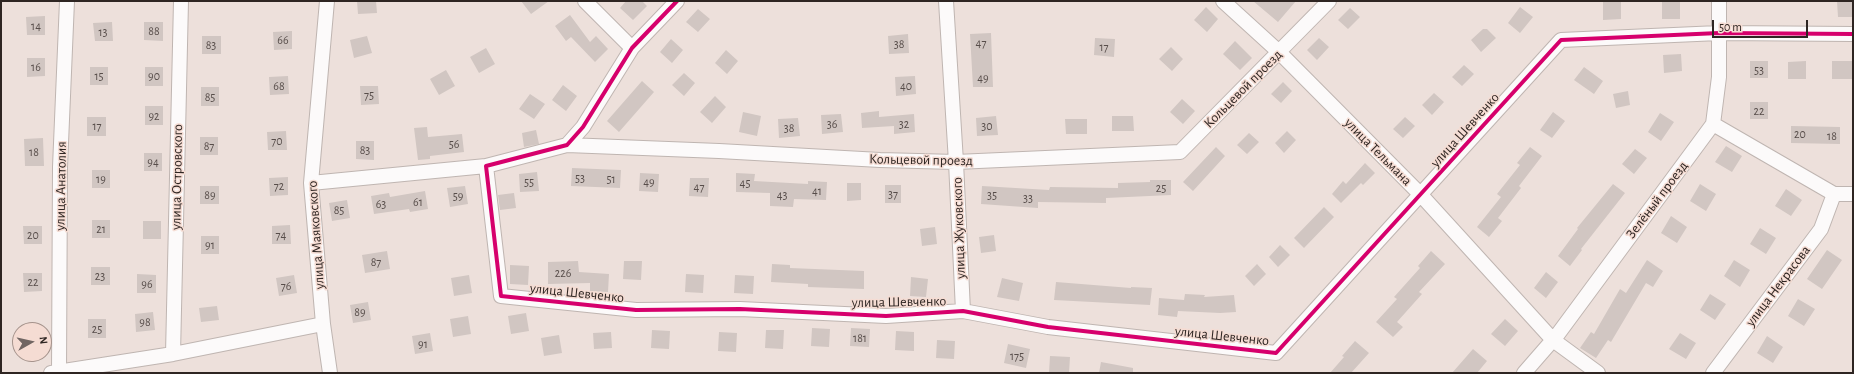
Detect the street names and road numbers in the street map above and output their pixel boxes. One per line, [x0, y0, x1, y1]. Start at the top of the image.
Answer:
street label: Кольцевой проезд [1200, 46, 1286, 132]
street label: улица Шевченко [1427, 89, 1503, 171]
street label: улица Тельмана [1341, 115, 1415, 189]
street label: улица Островского [168, 124, 186, 230]
street label: улица Анатолия [52, 141, 70, 231]
street label: Кольцевой проезд [869, 151, 973, 169]
street label: Зелёный проезд [1622, 158, 1692, 242]
street label: улица Жуковского [949, 177, 969, 279]
street label: улица Маяковского [304, 180, 328, 290]
street label: улица Некрасова [1742, 242, 1814, 330]
street label: улица Шевченко [529, 280, 625, 306]
street label: улица Шевченко [852, 293, 946, 311]
street label: улица Шевченко [1174, 323, 1270, 349]

